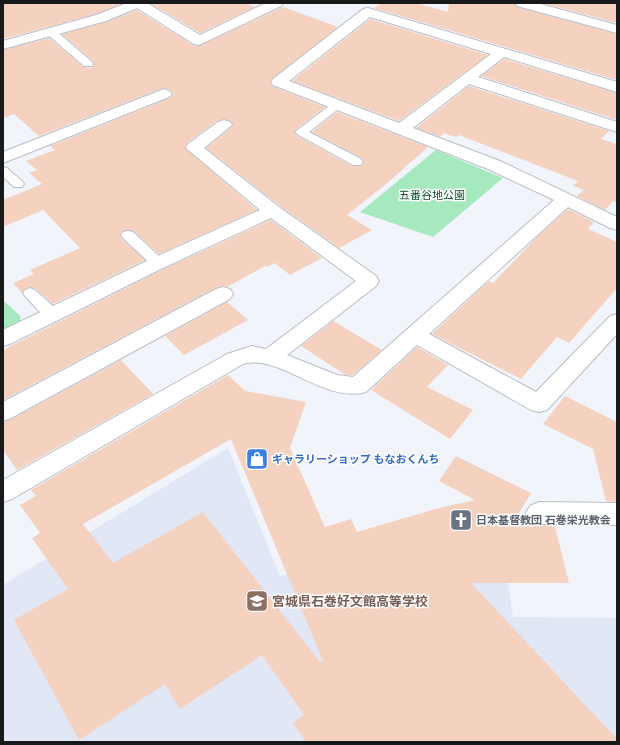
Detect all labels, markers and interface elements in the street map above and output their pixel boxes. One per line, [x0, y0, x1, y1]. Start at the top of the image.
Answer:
park label: 五番谷地公園 [399, 189, 465, 202]
shop icon: ギャラリーショップ もなおくんち [244, 446, 270, 472]
place label: ギャラリーショップ もなおくんち [272, 453, 439, 466]
church icon: 日本基督教団 石巻栄光教会 [448, 507, 474, 533]
place label: 日本基督教団 石巻栄光教会 [476, 514, 611, 527]
school or university icon: 宮城県石巻好文館高等学校 [244, 588, 270, 614]
place label: 宮城県石巻好文館高等学校 [272, 594, 428, 609]

